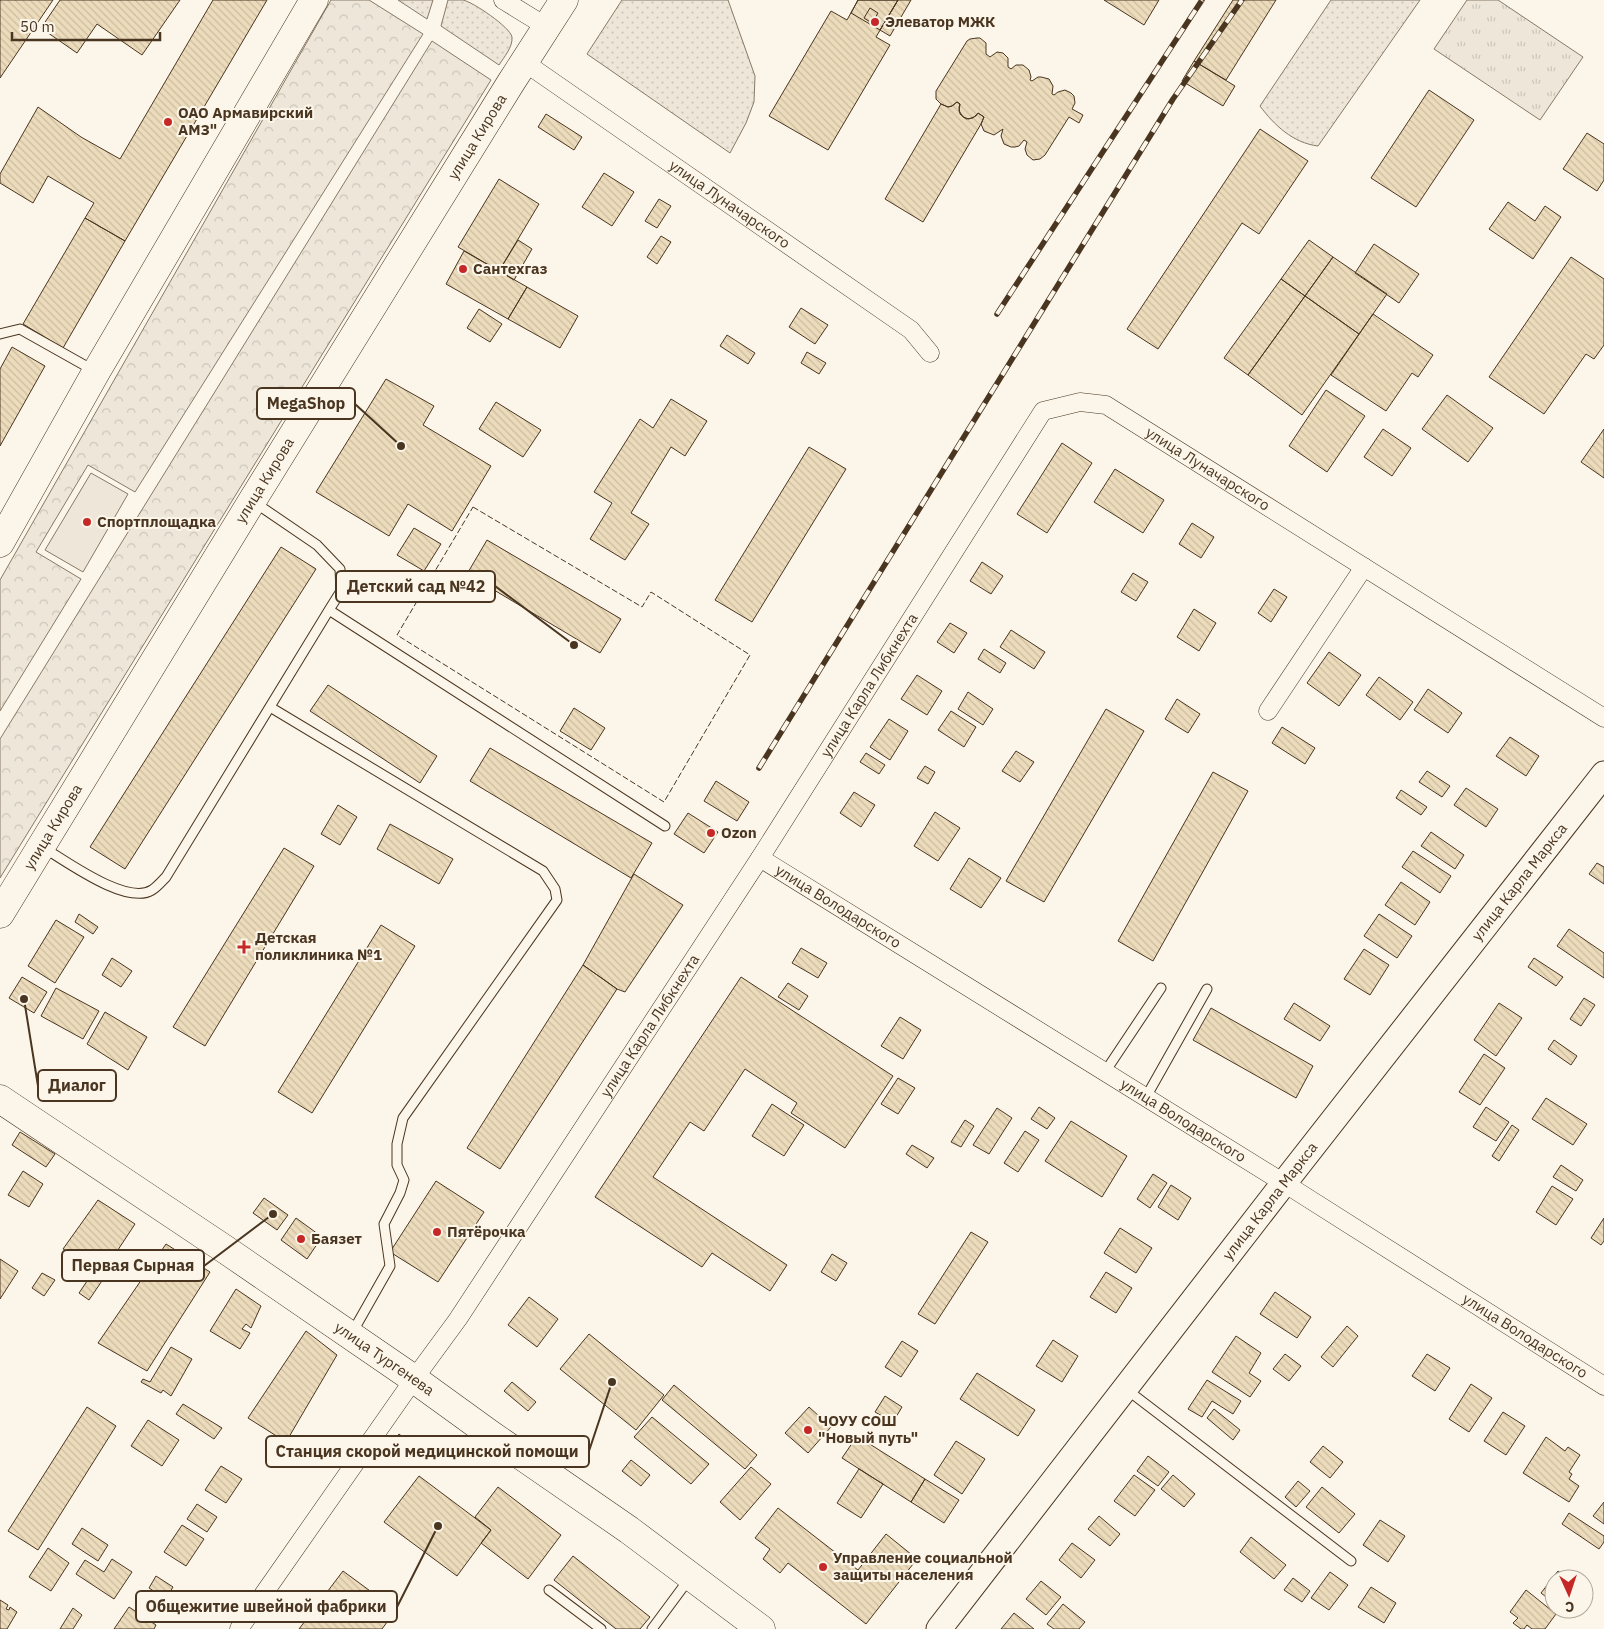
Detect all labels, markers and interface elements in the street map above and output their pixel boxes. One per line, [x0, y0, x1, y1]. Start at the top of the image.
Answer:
scale bar [12, 10, 160, 42]
place label: Элеватор МЖК [885, 12, 995, 31]
marker: Элеватор МЖК [869, 16, 881, 28]
text: 50 m [20, 17, 55, 36]
street label: улица Кирова [443, 90, 511, 183]
place label: ОАО Армавирский АМЗ" [178, 103, 313, 139]
marker: ОАО Армавирский АМЗ" [162, 116, 174, 128]
street label: улица Луначарского [666, 155, 794, 252]
place label: Сантехгаз [473, 259, 547, 278]
marker: Сантехгаз [457, 263, 469, 275]
callout: MegaShop [257, 388, 355, 419]
text: MegaShop [267, 393, 345, 413]
street label: улица Луначарского [1142, 422, 1273, 515]
street label: улица Кирова [231, 434, 298, 527]
place label: Спортплощадка [97, 512, 217, 531]
marker: Спортплощадка [81, 516, 93, 528]
callout: Детский сад №42 [336, 571, 495, 602]
text: Детский сад №42 [347, 576, 485, 596]
street label: улица Карла Либкнехта [816, 609, 922, 761]
street label: улица Кирова [19, 780, 86, 873]
street label: улица Карла Маркса [1467, 819, 1571, 944]
place label: Ozon [721, 823, 757, 842]
marker: Ozon [705, 827, 717, 839]
street label: улица Володарского [772, 860, 905, 952]
place label: Детская поликлиника №1 [255, 928, 382, 964]
marker: Детская поликлиника №1 [237, 940, 251, 954]
street label: улица Карла Либкнехта [596, 951, 703, 1101]
callout: Диалог [38, 1070, 116, 1101]
street label: улица Володарского [1117, 1074, 1250, 1166]
text: Диалог [48, 1075, 106, 1095]
street label: улица Карла Маркса [1218, 1138, 1321, 1264]
place label: Пятёрочка [447, 1222, 526, 1241]
marker: Пятёрочка [431, 1226, 443, 1238]
place label: Баязет [311, 1229, 362, 1248]
marker: Баязет [295, 1233, 307, 1245]
callout: Первая Сырная [62, 1250, 204, 1281]
text: Первая Сырная [72, 1255, 194, 1275]
street label: улица Володарского [1459, 1289, 1591, 1382]
street label: улица Тургенева [331, 1317, 438, 1400]
place label: ЧОУУ СОШ "Новый путь" [818, 1411, 918, 1447]
marker: ЧОУУ СОШ "Новый путь" [802, 1424, 814, 1436]
callout: Станция скорой медицинской помощи [266, 1436, 589, 1467]
text: Станция скорой медицинской помощи [276, 1441, 578, 1461]
place label: Управление социальной защиты населения [833, 1548, 1013, 1584]
marker: Управление социальной защиты населения [817, 1561, 829, 1573]
north arrow [1544, 1569, 1594, 1619]
callout: Общежитие швейной фабрики [136, 1591, 397, 1622]
text: Общежитие швейной фабрики [145, 1596, 387, 1616]
text: С [1565, 1598, 1575, 1616]

